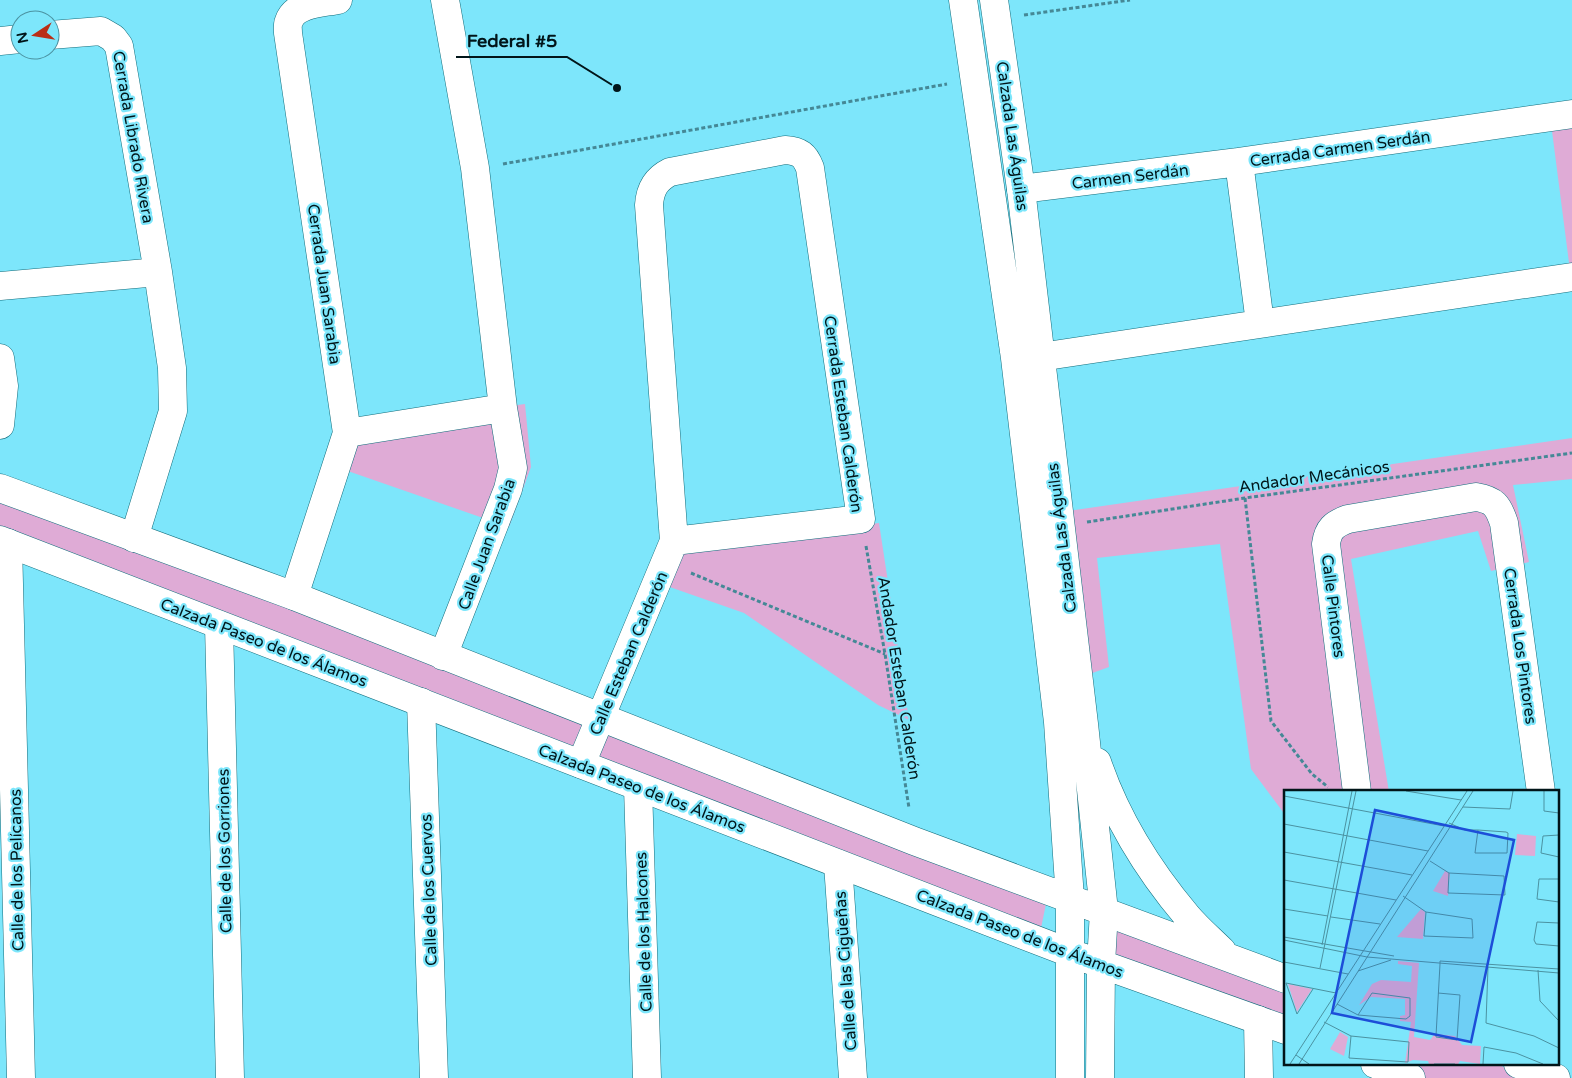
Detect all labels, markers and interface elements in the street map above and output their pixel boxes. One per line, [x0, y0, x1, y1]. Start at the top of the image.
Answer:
north arrow [10, 10, 60, 60]
callout: Federal #5 [456, 24, 567, 57]
text: N [13, 30, 32, 45]
text: Federal #5 [467, 30, 557, 52]
street label: Cerrada Librado Rivera [108, 49, 158, 225]
street label: Calzada Las Águilas [992, 60, 1032, 212]
street label: Cerrada Carmen Serdán [1249, 126, 1432, 172]
street label: Carmen Serdán [1071, 160, 1190, 194]
street label: Cerrada Juan Sarabia [303, 203, 345, 366]
street label: Cerrada Esteban Calderón [819, 314, 867, 514]
street label: Andador Mecánicos [1237, 456, 1391, 497]
street label: Calzada Las Águilas [1043, 462, 1081, 614]
street label: Calle Juan Sarabia [454, 476, 520, 613]
street label: Calle Pintores [1317, 553, 1349, 659]
street label: Cerrada Los Pintores [1499, 567, 1541, 726]
street label: Calle Esteban Calderón [585, 569, 672, 738]
street label: Andador Esteban Calderón [873, 575, 925, 781]
street label: Calzada Paseo de los Álamos [157, 594, 370, 692]
street label: Calzada Paseo de los Álamos [535, 740, 748, 838]
street label: Calle de los Gorriones [214, 769, 236, 933]
street label: Calle de los Pelícanos [6, 789, 28, 951]
inset map [1284, 790, 1560, 1066]
street label: Calle de los Cuervos [416, 814, 442, 966]
street label: Calle de los Halcones [631, 852, 657, 1012]
street label: Calzada Paseo de los Álamos [913, 885, 1126, 983]
street label: Calle de las Cigüeñas [830, 891, 862, 1051]

